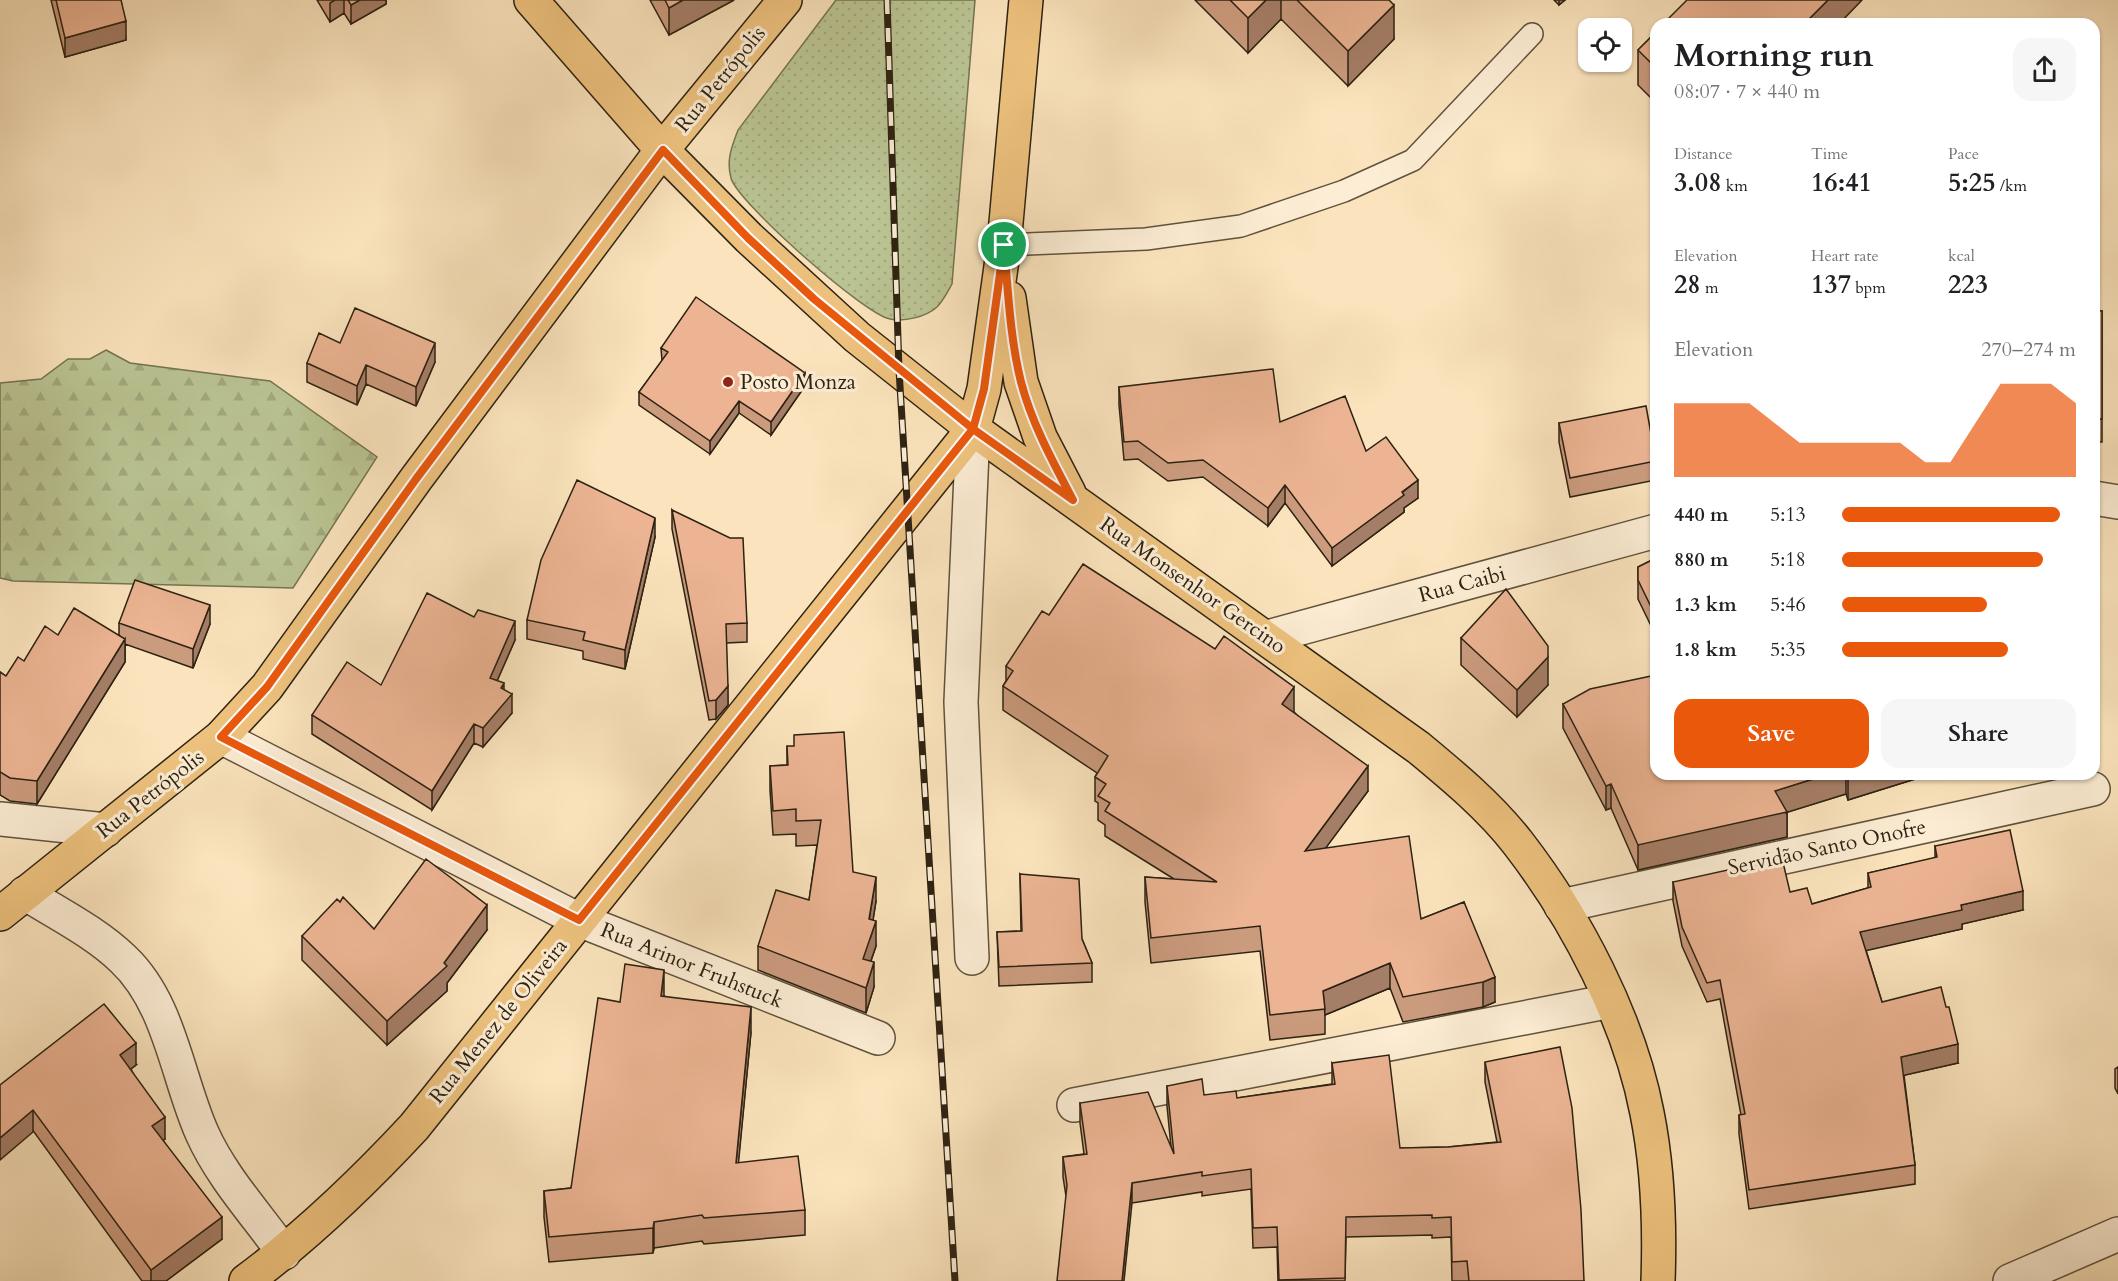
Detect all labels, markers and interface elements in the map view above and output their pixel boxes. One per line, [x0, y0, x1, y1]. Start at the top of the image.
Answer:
map controls [1578, 18, 1632, 72]
button: locate [1578, 18, 1632, 72]
street label: Rua Petrópolis [668, 20, 772, 139]
text: Morning run [1674, 33, 1874, 78]
button: share [2013, 38, 2076, 101]
text: 08:07 · 7 × 440 m [1674, 78, 1820, 105]
text: Distance [1674, 143, 1732, 165]
text: Time [1811, 143, 1848, 165]
text: Pace [1948, 143, 1979, 165]
text: 3.08 [1674, 165, 1722, 200]
text: 16:41 [1811, 165, 1872, 200]
text: 5:25 [1948, 165, 1996, 200]
text: km [1722, 175, 1748, 197]
text: /km [1996, 175, 2027, 197]
pin [978, 219, 1029, 270]
icon: arrive [987, 228, 1020, 261]
text: Elevation [1674, 245, 1738, 267]
text: Heart rate [1811, 245, 1879, 267]
text: kcal [1948, 245, 1975, 267]
text: 28 [1674, 267, 1701, 302]
text: 137 [1811, 267, 1851, 302]
text: 223 [1948, 267, 1988, 302]
text: m [1701, 277, 1718, 299]
text: bpm [1851, 277, 1886, 299]
text: Elevation [1674, 336, 1753, 363]
text: 270–274 m [1981, 336, 2076, 363]
place label: Posto Monza [740, 368, 856, 397]
marker: Posto Monza [721, 375, 735, 389]
text: 440 m [1674, 501, 1729, 528]
text: 5:13 [1770, 501, 1806, 528]
street label: Rua Monsenhor Gercino [1094, 510, 1292, 661]
text: 880 m [1674, 546, 1729, 573]
text: 5:18 [1770, 546, 1806, 573]
street label: Rua Caibi [1415, 559, 1509, 610]
text: 1.3 km [1674, 591, 1737, 618]
text: 5:46 [1770, 591, 1806, 618]
text: 1.8 km [1674, 636, 1737, 663]
text: 5:35 [1770, 636, 1806, 663]
button: Save [1674, 699, 1869, 768]
button: Share [1881, 699, 2076, 768]
street label: Rua Petrópolis [90, 743, 210, 846]
street label: Servidão Santo Onofre [1725, 812, 1929, 883]
street label: Rua Arinor Fruhstuck [596, 916, 788, 1016]
street label: Rua Menez de Oliveira [423, 932, 574, 1110]

